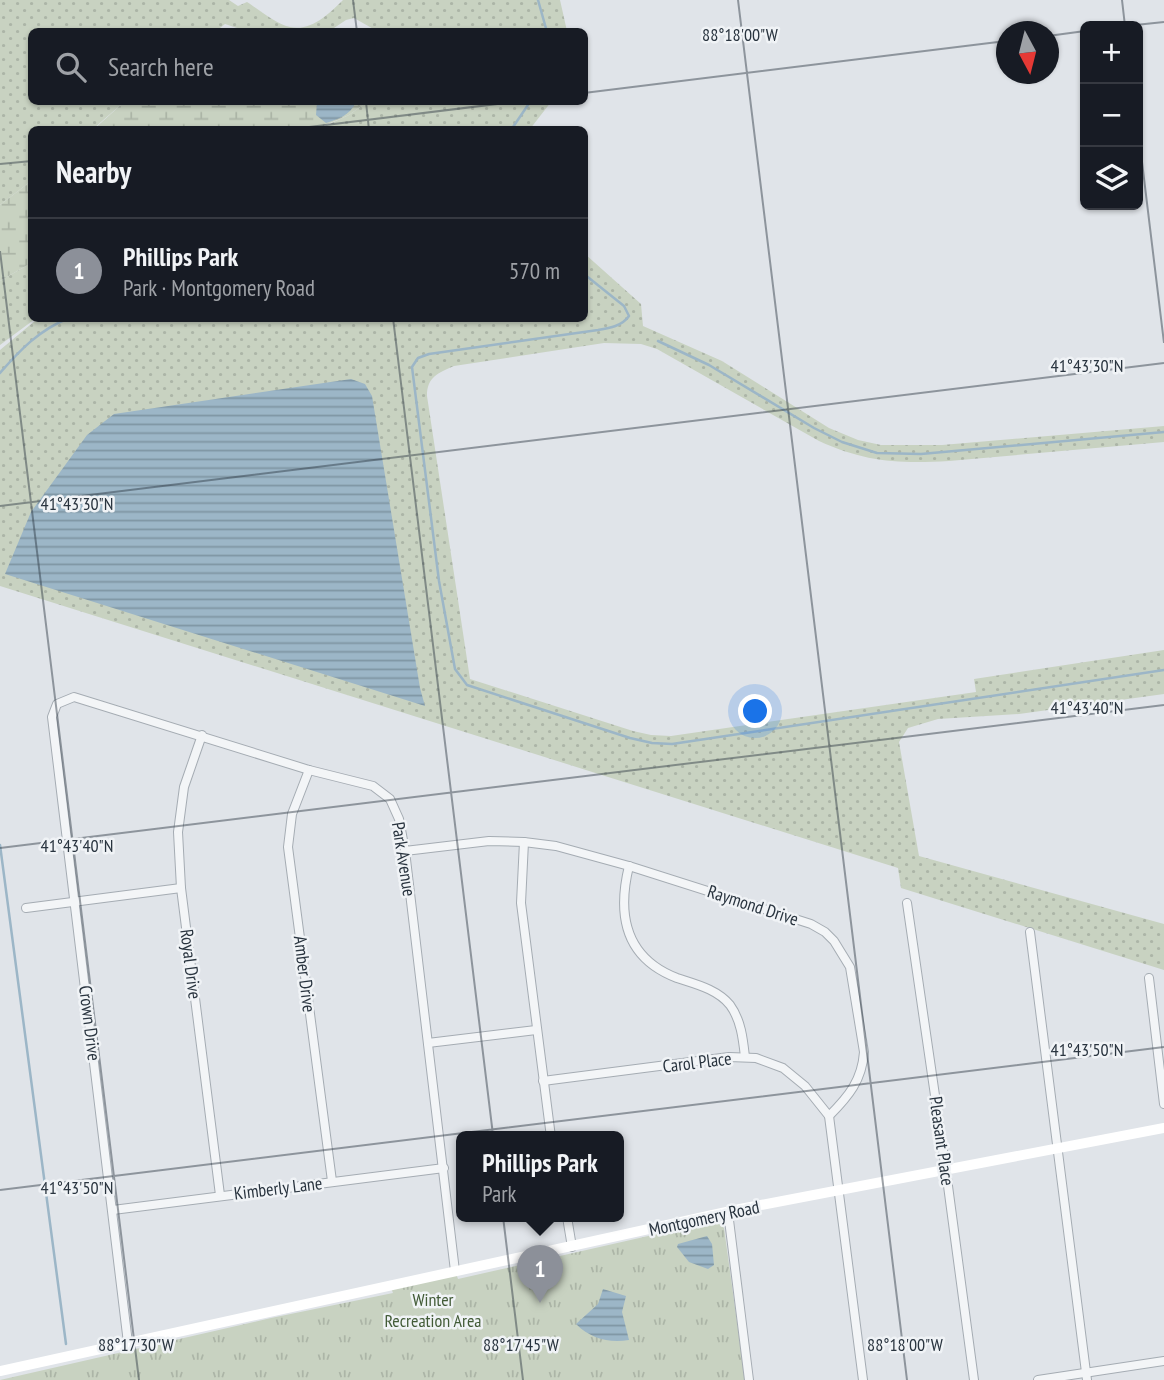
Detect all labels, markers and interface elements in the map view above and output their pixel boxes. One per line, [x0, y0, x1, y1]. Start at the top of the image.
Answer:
north arrow [996, 21, 1059, 84]
map controls [1080, 21, 1143, 210]
button: + [1080, 21, 1143, 84]
text: 88°18'00"W [702, 23, 778, 46]
search box [28, 28, 588, 105]
icon: search [52, 48, 90, 86]
text: Search here [108, 50, 214, 83]
button: − [1080, 84, 1143, 147]
button: layers [1080, 147, 1143, 210]
text: Nearby [56, 152, 131, 191]
text: Phillips Park [123, 240, 238, 273]
text: 1 [74, 256, 85, 285]
text: 570 m [509, 256, 560, 285]
text: Park · Montgomery Road [123, 273, 315, 302]
text: 41°43'30"N [1051, 354, 1123, 377]
text: 41°43'30"N [41, 492, 113, 515]
your location [738, 694, 772, 728]
text: 41°43'40"N [1051, 696, 1123, 719]
street label: Park Avenue [387, 820, 421, 898]
text: 41°43'40"N [41, 834, 113, 857]
street label: Raymond Drive [705, 879, 801, 931]
street label: Royal Drive [175, 928, 207, 1000]
street label: Amber Drive [289, 934, 321, 1014]
street label: Crown Drive [74, 984, 106, 1062]
text: 41°43'50"N [1051, 1038, 1123, 1061]
street label: Carol Place [661, 1046, 733, 1078]
street label: Pleasant Place [924, 1095, 960, 1187]
popup [456, 1131, 624, 1222]
text: Phillips Park [482, 1146, 598, 1179]
street label: Kimberly Lane [233, 1171, 323, 1205]
text: 41°43'50"N [41, 1176, 113, 1199]
text: Park [482, 1179, 517, 1208]
street label: Montgomery Road [647, 1195, 761, 1241]
pin: 1 [517, 1245, 563, 1303]
park label: Winter Recreation Area [384, 1288, 482, 1332]
text: 88°17'30"W [98, 1333, 174, 1356]
text: 88°17'45"W [483, 1333, 559, 1356]
text: 88°18'00"W [867, 1333, 943, 1356]

